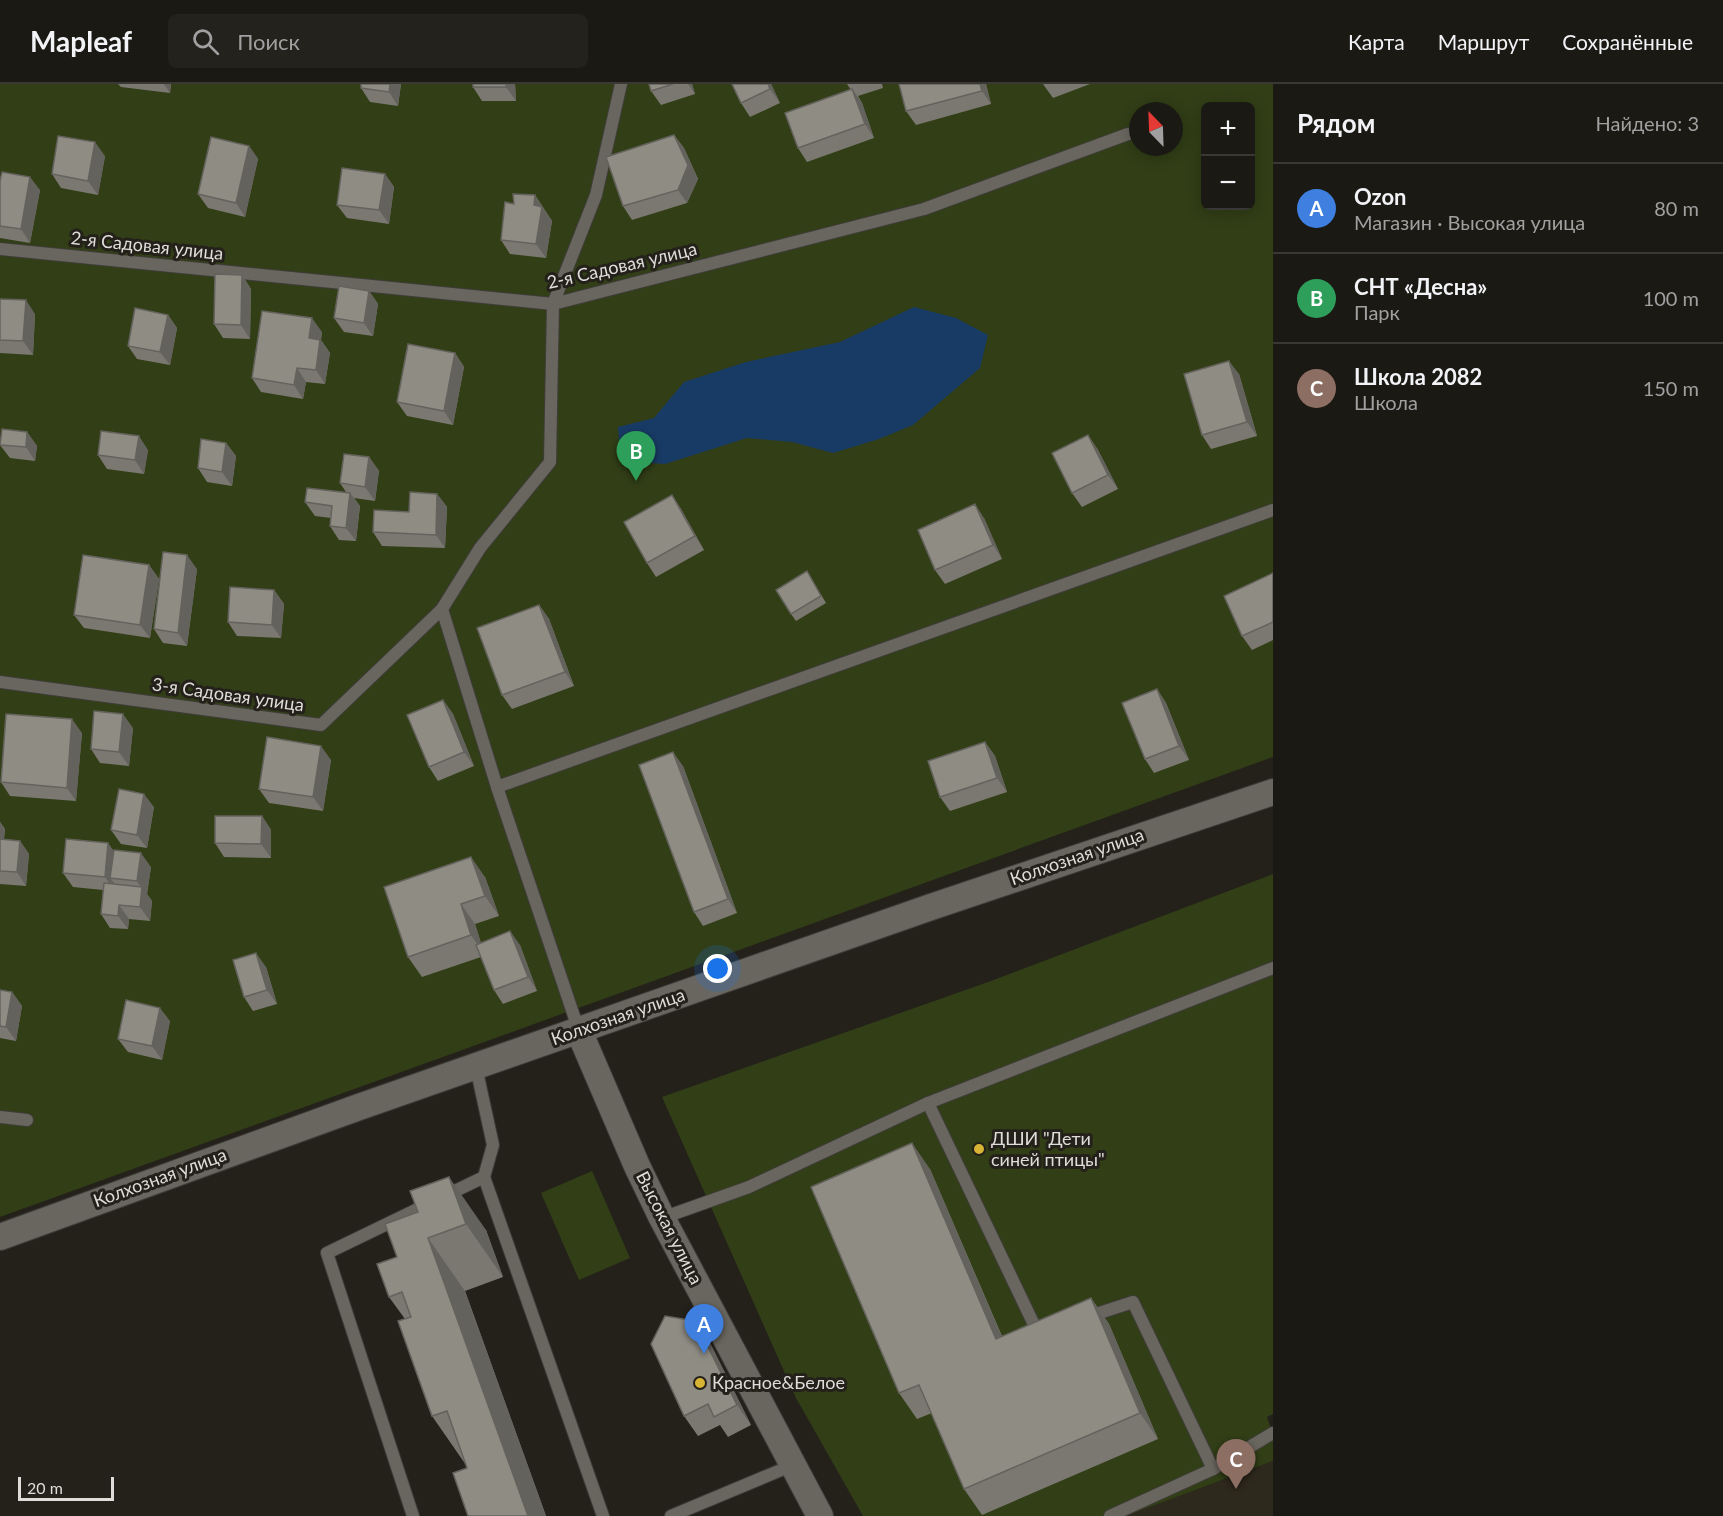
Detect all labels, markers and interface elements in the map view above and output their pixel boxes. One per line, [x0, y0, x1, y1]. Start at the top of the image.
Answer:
search box [168, 14, 588, 68]
text: Mapleaf [30, 24, 132, 58]
icon: search [189, 25, 222, 58]
text: Поиск [237, 28, 300, 55]
text: Карта [1348, 29, 1405, 54]
text: Маршрут [1438, 29, 1529, 54]
text: Сохранённые [1562, 29, 1693, 54]
north arrow [1129, 102, 1183, 156]
map controls [1201, 102, 1255, 210]
button: + [1201, 102, 1255, 156]
text: Рядом [1297, 107, 1375, 139]
text: Найдено: 3 [1596, 111, 1699, 135]
button: − [1201, 156, 1255, 210]
text: Ozon [1354, 183, 1407, 210]
text: A [1310, 196, 1323, 220]
text: 80 m [1654, 196, 1699, 220]
text: Магазин · Высокая улица [1354, 210, 1585, 234]
street label: 2-я Садовая улица [70, 226, 224, 264]
street label: 2-я Садовая улица [545, 237, 699, 293]
text: СНТ «Десна» [1354, 273, 1487, 300]
text: B [1310, 286, 1323, 310]
text: 100 m [1643, 286, 1699, 310]
text: Парк [1354, 300, 1400, 324]
text: Школа 2082 [1354, 363, 1482, 390]
text: C [1310, 376, 1323, 400]
text: 150 m [1643, 376, 1699, 400]
text: Школа [1354, 390, 1418, 414]
pin: B [616, 432, 656, 481]
street label: 3-я Садовая улица [151, 672, 306, 716]
street label: Колхозная улица [1007, 823, 1147, 889]
your location [703, 954, 732, 983]
street label: Колхозная улица [548, 983, 688, 1049]
place label: ДШИ "Дети синей птицы" [991, 1127, 1105, 1170]
marker: ДШИ "Дети синей птицы" [972, 1142, 986, 1156]
street label: Колхозная улица [90, 1143, 229, 1211]
street label: Высокая улица [632, 1167, 708, 1288]
pin: A [684, 1304, 724, 1354]
place label: Красное&Белое [712, 1371, 845, 1393]
marker: Красное&Белое [693, 1376, 707, 1390]
pin: C [1216, 1440, 1256, 1489]
scale bar [18, 1474, 114, 1502]
text: 20 m [27, 1478, 63, 1497]

